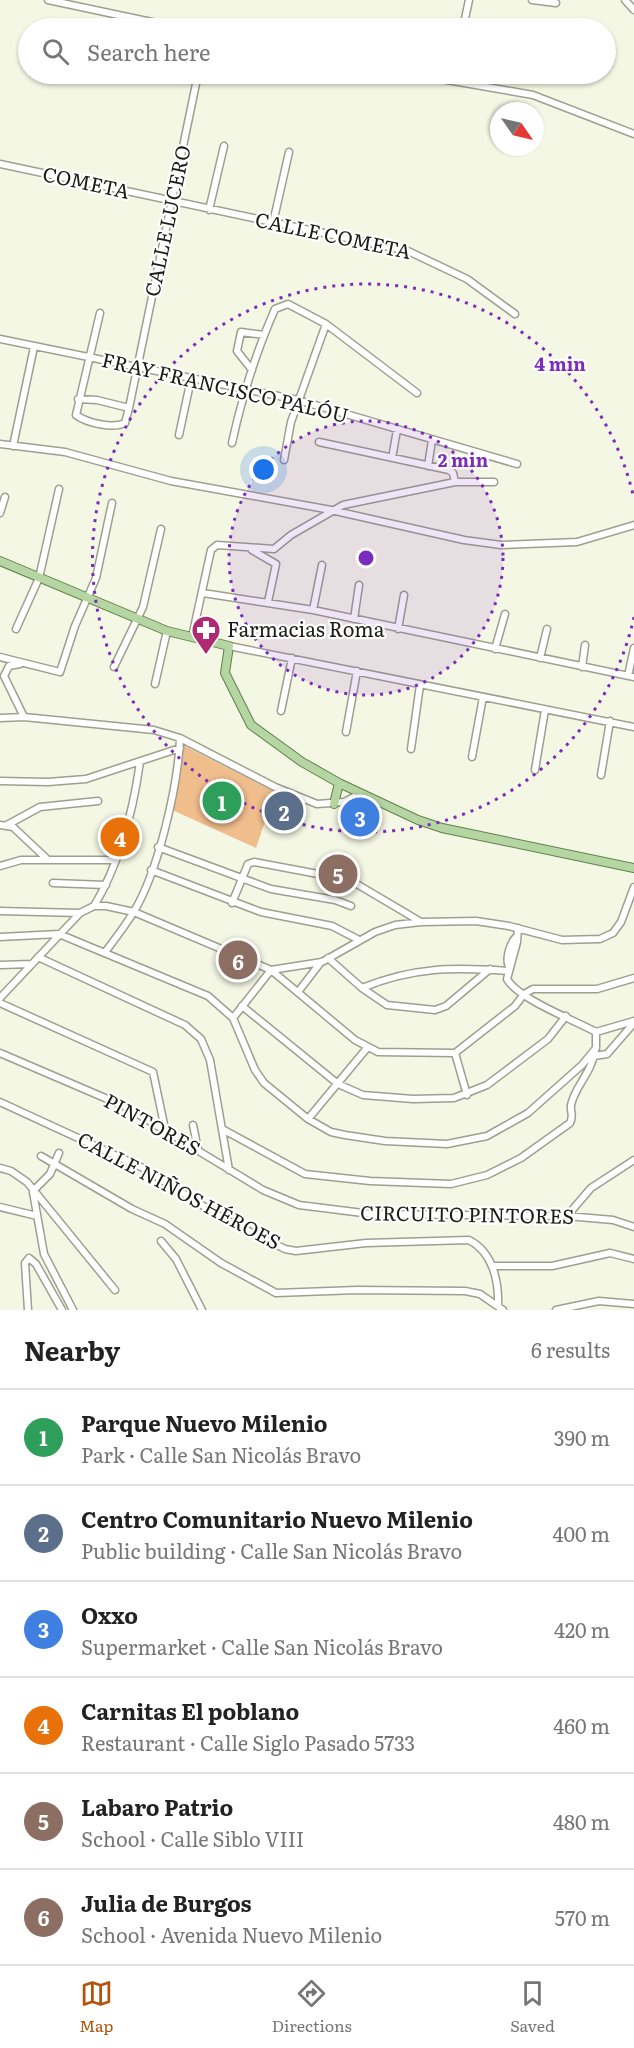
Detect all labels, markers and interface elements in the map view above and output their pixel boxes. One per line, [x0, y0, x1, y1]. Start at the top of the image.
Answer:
search box [18, 18, 616, 84]
icon: search [39, 35, 72, 68]
text: Search here [87, 35, 210, 68]
north arrow [490, 102, 544, 156]
street label: CALLE LUCERO [135, 142, 197, 299]
street label: COMETA [40, 157, 133, 205]
street label: CALLE COMETA [253, 203, 414, 265]
street label: FRAY FRANCISCO PALÓU [99, 343, 352, 429]
text: 4 min [534, 350, 586, 377]
text: 2 min [438, 446, 489, 473]
your location [249, 455, 278, 484]
centre of rings [356, 548, 376, 568]
place label: Farmacias Roma [227, 613, 385, 643]
pharmacy icon: Farmacias Roma [190, 614, 222, 656]
pin: 1 [202, 778, 242, 824]
pin: 2 [264, 788, 304, 834]
pin: 3 [340, 794, 380, 840]
pin: 4 [100, 814, 140, 860]
pin: 5 [318, 852, 358, 896]
pin: 6 [218, 938, 258, 982]
street label: PINTORES [99, 1084, 207, 1162]
street label: CALLE NIÑOS HÉROES [73, 1123, 287, 1256]
street label: CIRCUITO PINTORES [360, 1196, 574, 1230]
text: Nearby [24, 1330, 120, 1369]
text: 6 results [531, 1334, 610, 1364]
text: Parque Nuevo Milenio [81, 1406, 328, 1439]
text: 1 [39, 1422, 48, 1452]
text: 390 m [554, 1422, 610, 1452]
text: Park · Calle San Nicolás Bravo [81, 1439, 361, 1469]
text: Centro Comunitario Nuevo Milenio [81, 1502, 473, 1535]
text: 2 [38, 1518, 49, 1548]
text: 400 m [552, 1518, 610, 1548]
text: Public building · Calle San Nicolás Bravo [81, 1535, 462, 1565]
text: Oxxo [81, 1598, 138, 1631]
text: 3 [38, 1614, 49, 1644]
text: 420 m [554, 1614, 610, 1644]
text: Supermarket · Calle San Nicolás Bravo [81, 1631, 443, 1661]
text: Carnitas El poblano [81, 1694, 299, 1727]
text: 4 [37, 1710, 50, 1740]
text: 460 m [553, 1710, 610, 1740]
text: Restaurant · Calle Siglo Pasado 5733 [81, 1727, 415, 1757]
text: Labaro Patrio [81, 1790, 233, 1823]
text: 5 [38, 1806, 49, 1836]
text: 480 m [553, 1806, 610, 1836]
text: School · Calle Siblo VIII [81, 1823, 304, 1853]
text: Julia de Burgos [81, 1886, 252, 1919]
text: 6 [38, 1902, 49, 1932]
text: 570 m [555, 1902, 610, 1932]
text: School · Avenida Nuevo Milenio [81, 1919, 382, 1949]
tab: Map [79, 1977, 113, 2037]
tab: Directions [272, 1977, 352, 2037]
tab: Saved [510, 1977, 555, 2037]

